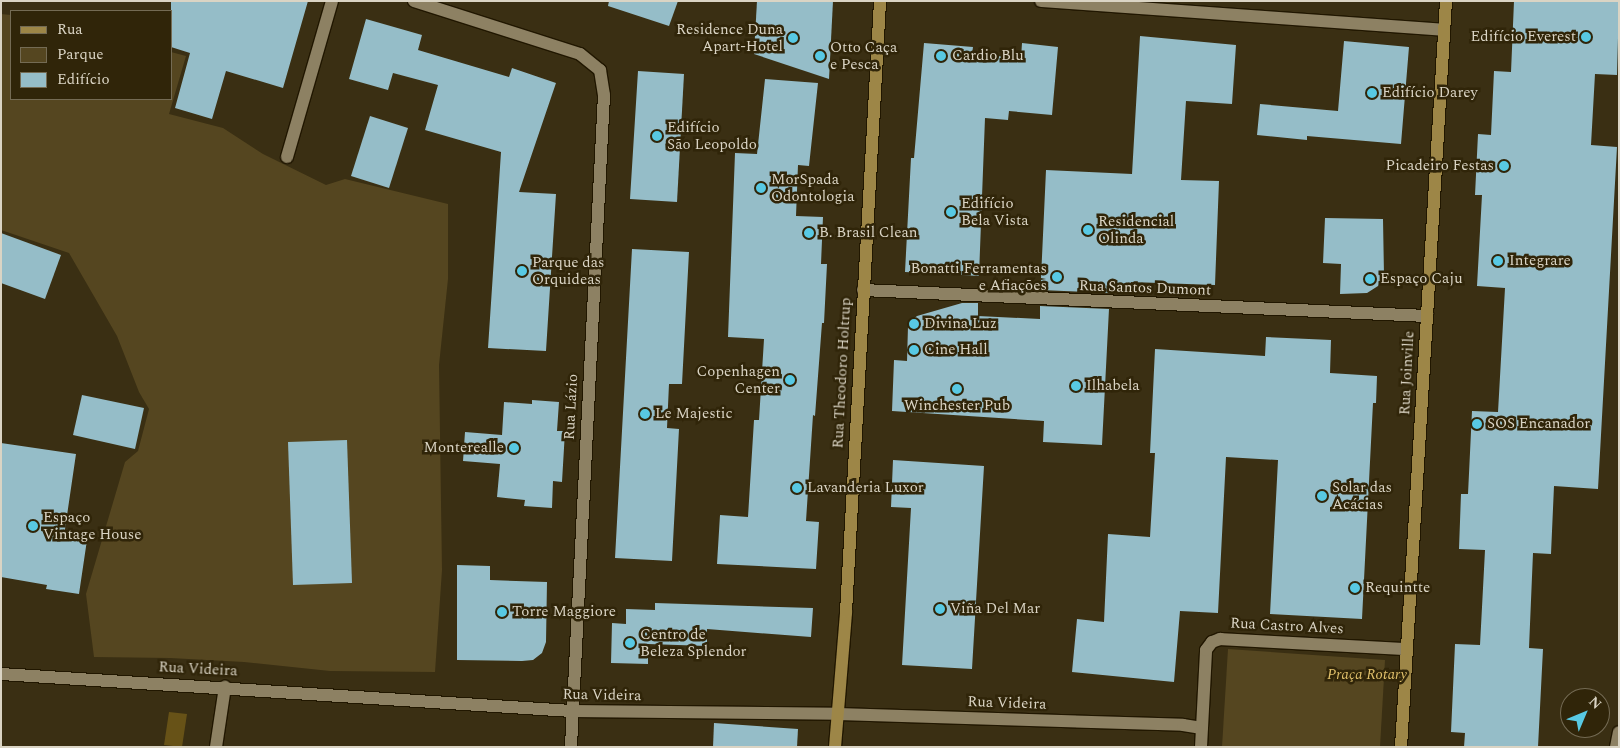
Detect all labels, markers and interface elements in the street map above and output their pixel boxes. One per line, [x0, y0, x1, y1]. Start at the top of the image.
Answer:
legend [10, 10, 172, 100]
text: Rua [57, 18, 83, 41]
place label: Residence Duna Apart-Hotel [676, 20, 783, 55]
place label: Edifício Everest [1470, 28, 1576, 46]
marker: Edifício Everest [1580, 31, 1592, 43]
marker: Residence Duna Apart-Hotel [787, 32, 799, 44]
place label: Otto Caça e Pesca [830, 38, 897, 73]
text: Parque [57, 43, 104, 66]
place label: Cardio Blu [952, 47, 1024, 65]
marker: Cardio Blu [934, 49, 948, 63]
marker: Otto Caça e Pesca [814, 50, 826, 62]
text: Edifício [57, 68, 110, 91]
place label: Edifício Darey [1382, 84, 1478, 102]
marker: Edifício Darey [1366, 87, 1378, 99]
place label: Edifício São Leopoldo [667, 118, 757, 153]
marker: Edifício São Leopoldo [651, 130, 663, 142]
place label: Picadeiro Festas [1386, 157, 1494, 175]
marker: Picadeiro Festas [1498, 160, 1510, 172]
place label: MorSpada Odontologia [771, 170, 854, 205]
marker: MorSpada Odontologia [755, 182, 767, 194]
place label: Edifício Bela Vista [961, 194, 1029, 229]
marker: Edifício Bela Vista [945, 206, 957, 218]
place label: Residencial Olinda [1098, 212, 1174, 247]
place label: B. Brasil Clean [819, 224, 918, 242]
marker: Residencial Olinda [1082, 224, 1094, 236]
marker: B. Brasil Clean [803, 227, 815, 239]
place label: Integrare [1509, 252, 1571, 270]
place label: Parque das Orquideas [532, 253, 605, 288]
marker: Integrare [1491, 254, 1505, 268]
place label: Bonatti Ferramentas e Afiações [910, 259, 1047, 294]
marker: Parque das Orquideas [516, 265, 528, 277]
place label: Espaço Caju [1380, 270, 1463, 288]
marker: Bonatti Ferramentas e Afiações [1051, 271, 1063, 283]
marker: Espaço Caju [1364, 273, 1376, 285]
street label: Rua Santos Dumont [1078, 277, 1212, 299]
street label: Rua Theodoro Holtrup [829, 297, 855, 449]
place label: Divina Luz [924, 315, 997, 333]
marker: Divina Luz [908, 318, 920, 330]
street label: Rua Joinville [1396, 330, 1418, 416]
place label: Cine Hall [924, 341, 988, 359]
marker: Cine Hall [908, 344, 920, 356]
place label: Copenhagen Center [696, 362, 780, 397]
street label: Rua Lázio [560, 374, 582, 440]
marker: Copenhagen Center [784, 374, 796, 386]
place label: Ilhabela [1086, 377, 1140, 395]
marker: Ilhabela [1070, 380, 1082, 392]
marker: Winchester Pub [951, 383, 963, 395]
place label: Winchester Pub [904, 397, 1010, 415]
place label: Le Majestic [655, 405, 733, 423]
marker: Le Majestic [639, 408, 651, 420]
place label: SOS Encanador [1487, 415, 1590, 433]
marker: SOS Encanador [1471, 418, 1483, 430]
place label: Monterealle [424, 439, 504, 457]
marker: Monterealle [508, 442, 520, 454]
place label: Solar das Acácias [1332, 478, 1392, 513]
place label: Lavanderia Luxor [807, 479, 924, 497]
marker: Lavanderia Luxor [791, 482, 803, 494]
marker: Solar das Acácias [1316, 490, 1328, 502]
place label: Espaço Vintage House [43, 508, 142, 543]
marker: Espaço Vintage House [27, 520, 39, 532]
place label: Requintte [1365, 579, 1430, 597]
marker: Requintte [1349, 582, 1361, 594]
place label: Viña Del Mar [950, 600, 1040, 618]
place label: Torre Maggiore [512, 603, 616, 621]
marker: Viña Del Mar [934, 603, 946, 615]
marker: Torre Maggiore [496, 606, 508, 618]
street label: Rua Castro Alves [1230, 614, 1344, 638]
place label: Centro de Beleza Splendor [640, 625, 747, 660]
marker: Centro de Beleza Splendor [624, 637, 636, 649]
street label: Rua Videira [158, 658, 238, 680]
park label: Praça Rotary [1327, 666, 1407, 684]
street label: Rua Videira [562, 685, 642, 705]
north arrow [1560, 688, 1610, 738]
text: N [1584, 691, 1607, 714]
street label: Rua Videira [967, 693, 1047, 713]

